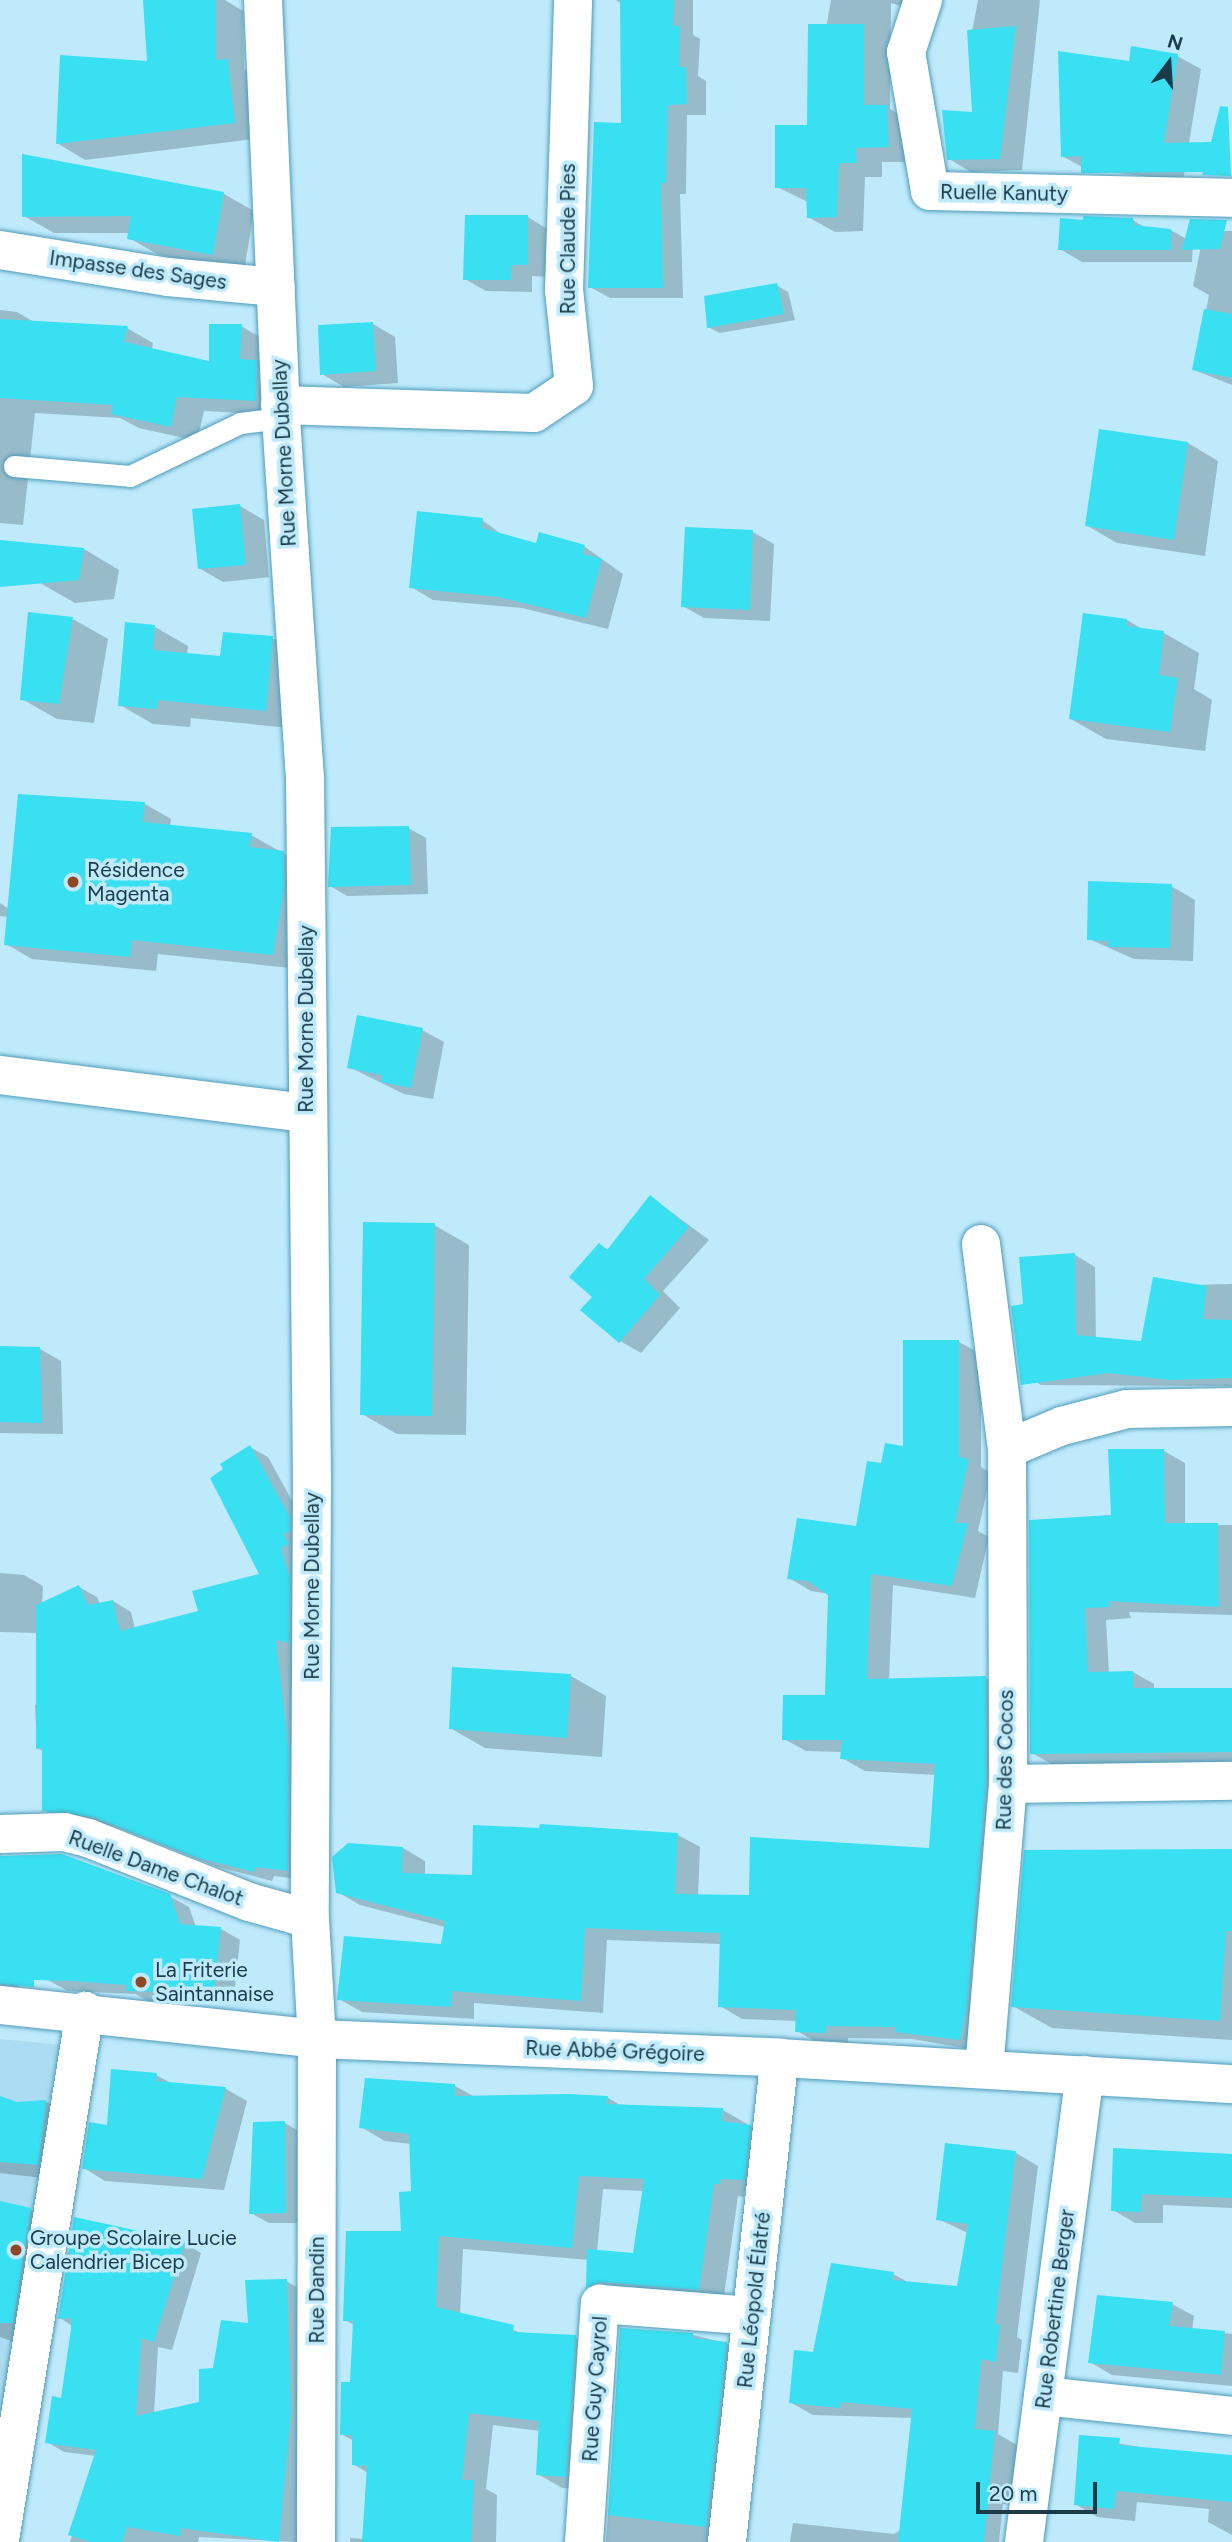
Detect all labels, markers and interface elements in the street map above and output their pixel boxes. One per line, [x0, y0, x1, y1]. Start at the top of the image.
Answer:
north arrow [1134, 28, 1204, 98]
text: N [1165, 29, 1186, 56]
street label: Rue Claude Pies [555, 164, 581, 314]
street label: Ruelle Kanuty [940, 179, 1068, 207]
street label: Impasse des Sages [48, 245, 228, 295]
street label: Rue Morne Dubellay [267, 359, 301, 547]
place label: Résidence Magenta [87, 857, 185, 907]
marker: Résidence Magenta [65, 874, 81, 890]
street label: Rue Morne Dubellay [293, 925, 319, 1113]
street label: Rue Morne Dubellay [299, 1492, 325, 1680]
street label: Rue des Cocos [991, 1689, 1019, 1831]
street label: Ruelle Dame Chalot [65, 1825, 247, 1911]
place label: La Friterie Saintannaise [155, 1957, 274, 2007]
marker: La Friterie Saintannaise [133, 1974, 149, 1990]
street label: Rue Abbé Grégoire [525, 2035, 705, 2067]
street label: Rue Robertine Berger [1030, 2208, 1080, 2410]
street label: Rue Léopold Élatré [732, 2211, 776, 2389]
place label: Groupe Scolaire Lucie Calendrier Bicep [30, 2225, 237, 2275]
street label: Rue Dandin [304, 2236, 330, 2344]
marker: Groupe Scolaire Lucie Calendrier Bicep [8, 2242, 24, 2258]
street label: Rue Guy Cayrol [577, 2315, 613, 2463]
scale bar [980, 2468, 1101, 2512]
text: 20 m [989, 2481, 1037, 2506]

